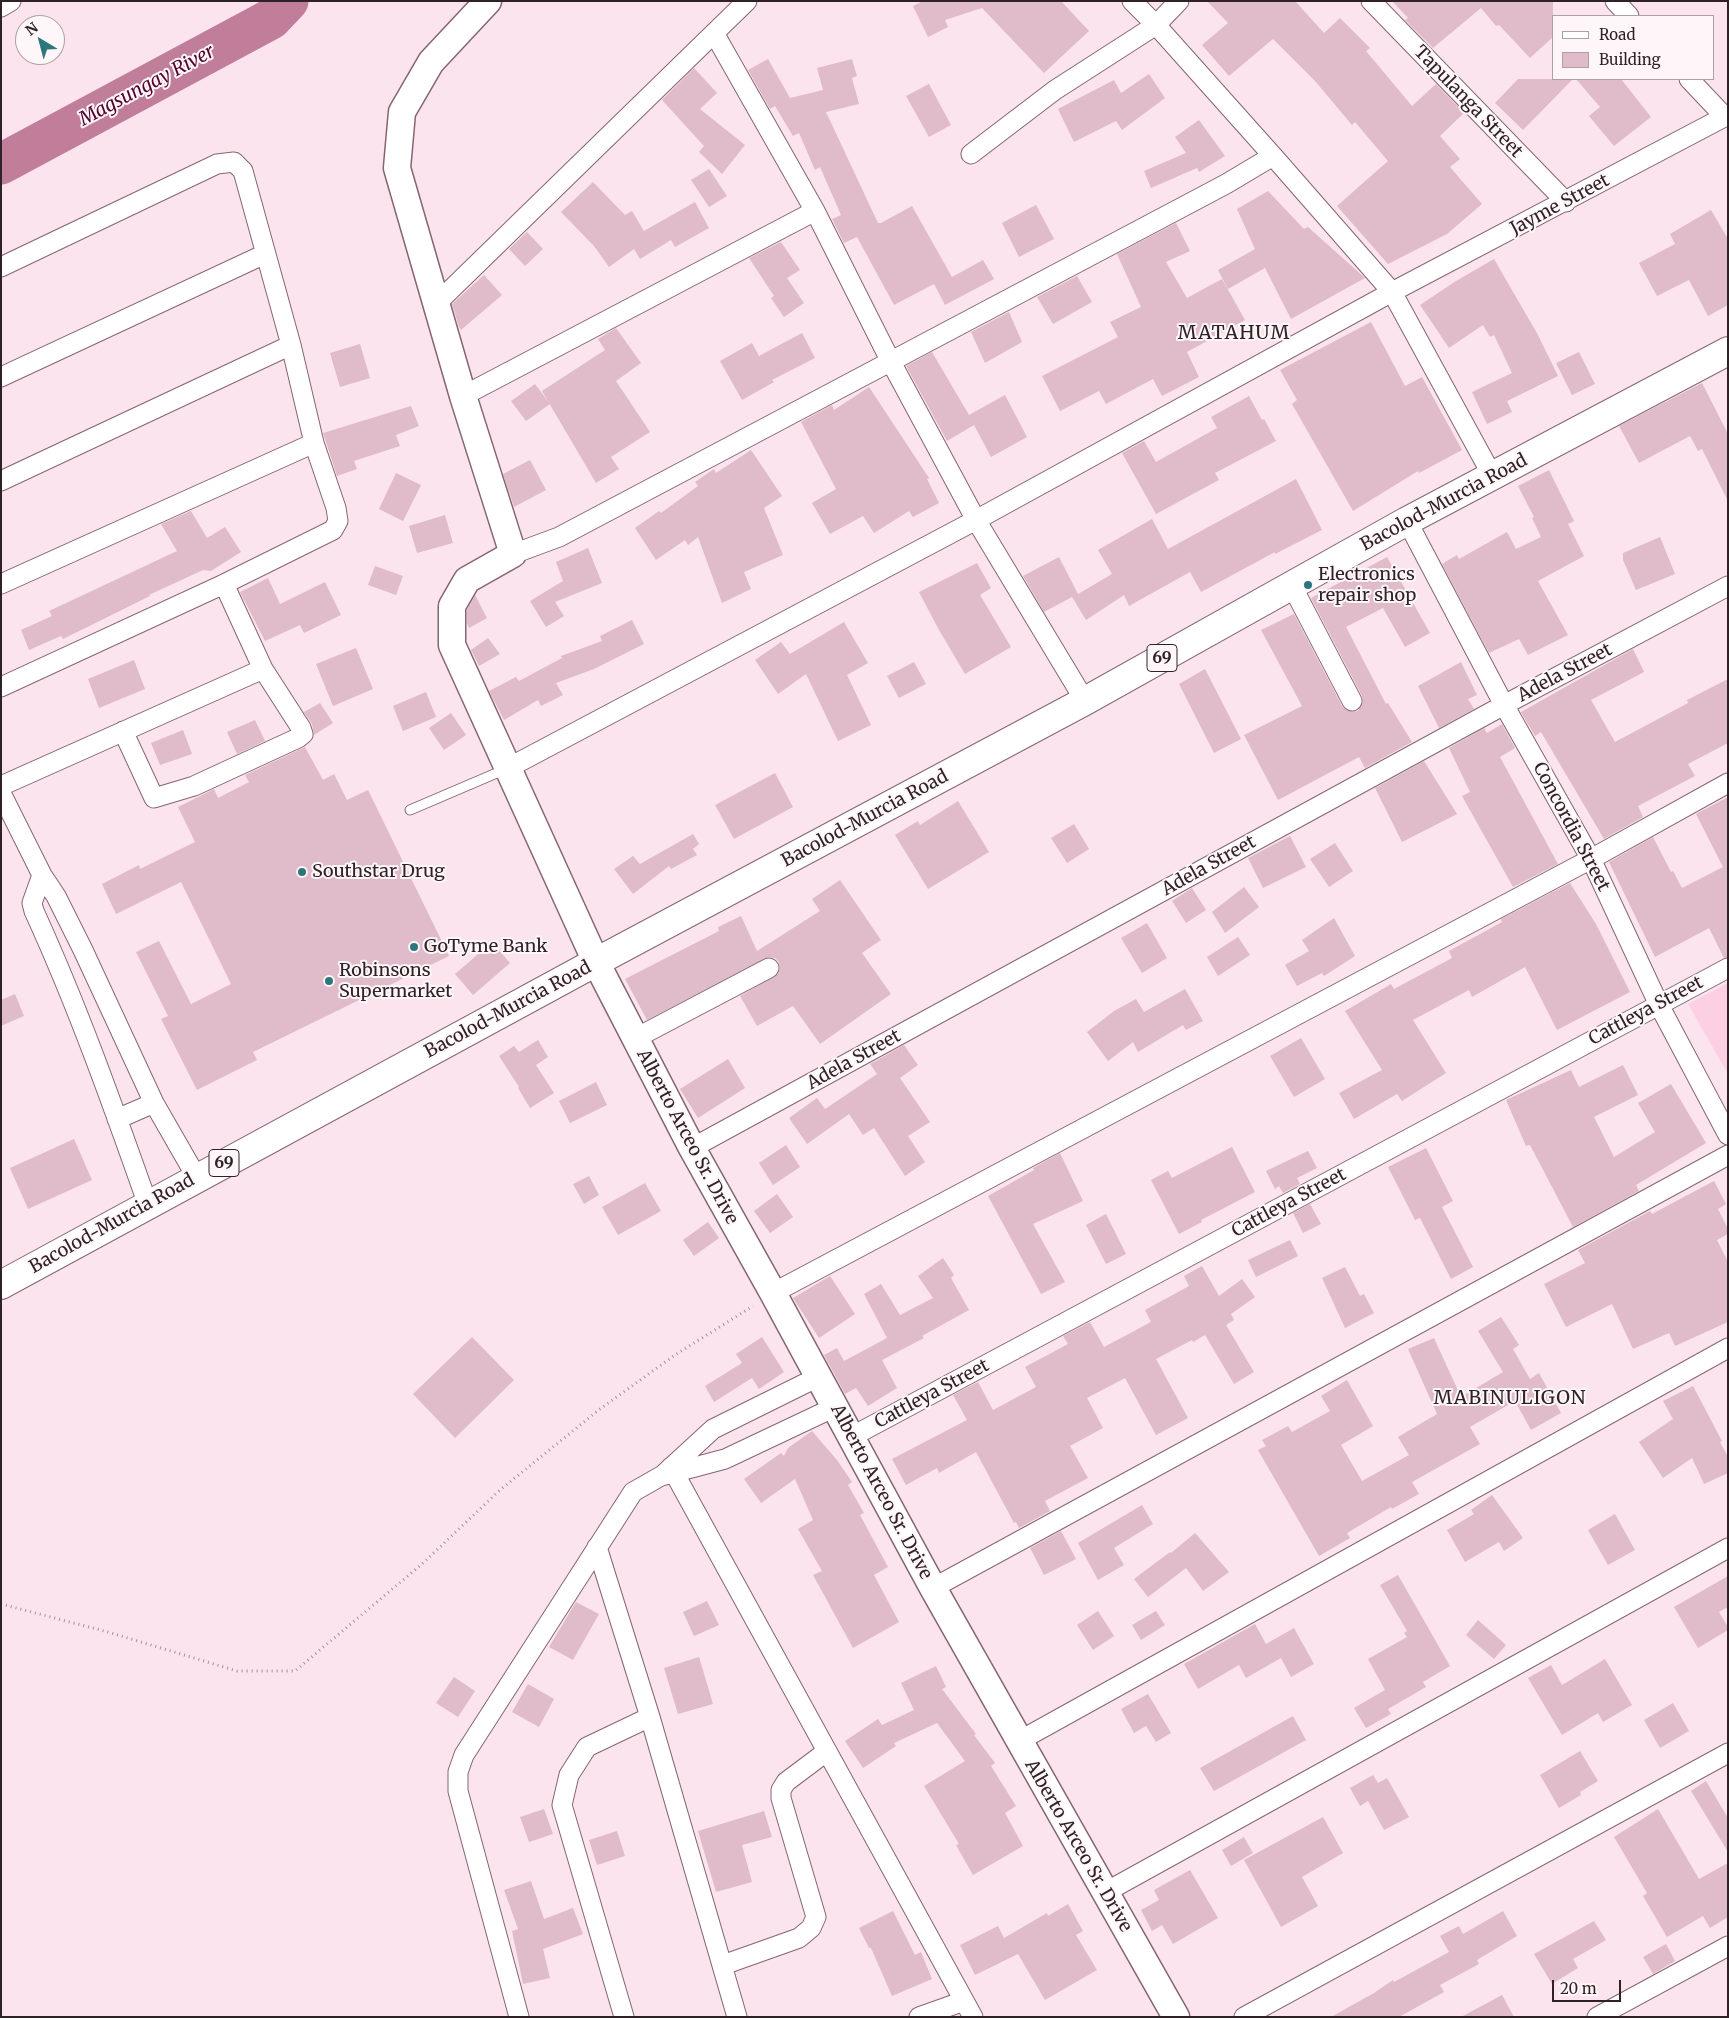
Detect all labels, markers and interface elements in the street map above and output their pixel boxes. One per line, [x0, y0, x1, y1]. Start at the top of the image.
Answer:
north arrow [15, 15, 65, 65]
legend [1552, 15, 1714, 80]
text: N [22, 18, 41, 39]
text: Road [1599, 25, 1635, 44]
water label: Magsungay River [75, 41, 219, 131]
street label: Tapulanga Street [1409, 42, 1527, 162]
text: Building [1599, 50, 1661, 69]
street label: Jayme Street [1507, 170, 1613, 240]
district label: MATAHUM [1177, 323, 1291, 345]
street label: Bacolod-Murcia Road [1357, 450, 1531, 556]
place label: Electronics repair shop [1318, 564, 1416, 606]
marker: Electronics repair shop [1302, 579, 1314, 591]
street label: Adela Street [1514, 639, 1616, 707]
road number: 69 [1147, 644, 1177, 671]
street label: Concordia Street [1528, 759, 1614, 895]
street label: Bacolod-Murcia Road [778, 766, 952, 872]
street label: Adela Street [1158, 831, 1260, 901]
place label: Southstar Drug [312, 861, 445, 883]
marker: Southstar Drug [296, 866, 308, 878]
place label: GoTyme Bank [424, 936, 548, 958]
marker: GoTyme Bank [408, 941, 420, 953]
street label: Bacolod-Murcia Road [421, 957, 595, 1063]
place label: Robinsons Supermarket [339, 960, 452, 1002]
street label: Cattleya Street [1585, 972, 1707, 1050]
marker: Robinsons Supermarket [323, 975, 335, 987]
street label: Adela Street [803, 1025, 905, 1095]
street label: Alberto Arceo Sr. Drive [632, 1046, 742, 1228]
road number: 69 [209, 1150, 239, 1176]
street label: Cattleya Street [1228, 1164, 1350, 1242]
street label: Bacolod-Murcia Road [26, 1170, 198, 1278]
street label: Cattleya Street [871, 1355, 993, 1433]
district label: MABINULIGON [1432, 1388, 1588, 1410]
street label: Alberto Arceo Sr. Drive [826, 1401, 936, 1583]
street label: Alberto Arceo Sr. Drive [1020, 1756, 1136, 1936]
scale bar [1554, 1970, 1623, 2002]
text: 20 m [1560, 1979, 1597, 1998]

